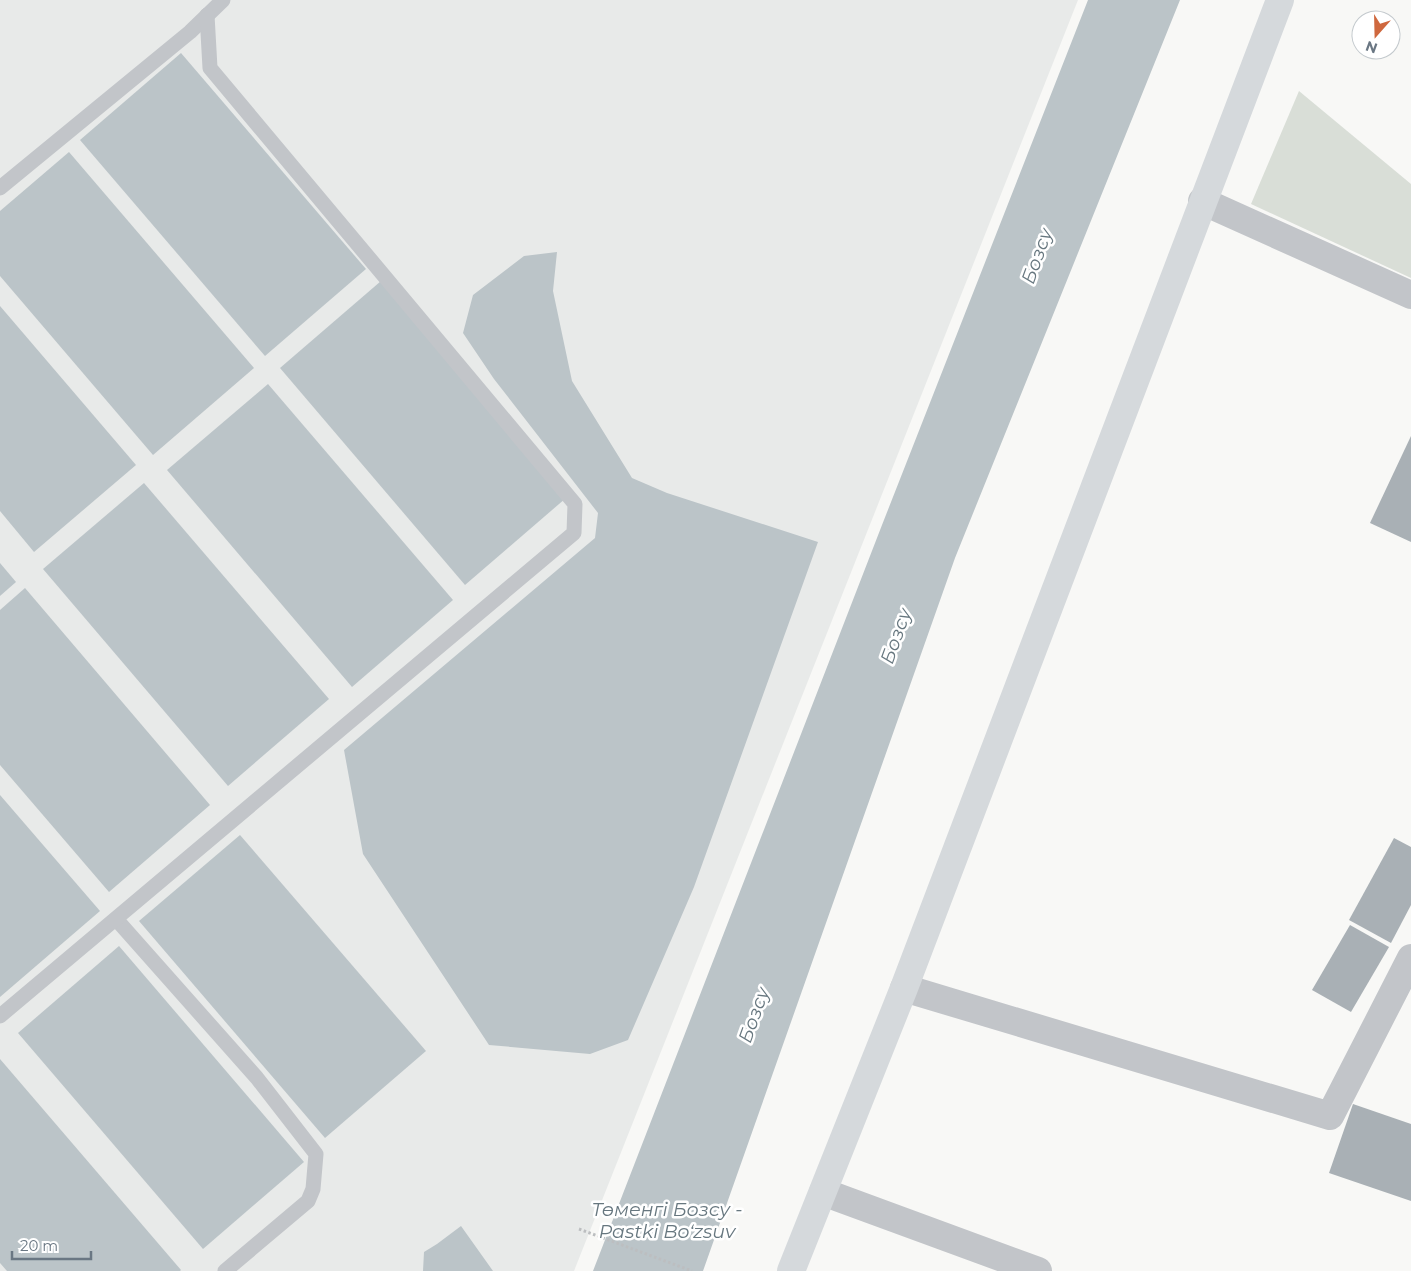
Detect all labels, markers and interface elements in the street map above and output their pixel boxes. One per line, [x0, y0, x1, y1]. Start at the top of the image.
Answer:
north arrow [1351, 10, 1401, 60]
text: N [1363, 37, 1380, 58]
water label: Бозсу [1016, 224, 1058, 287]
water label: Бозсу [875, 604, 917, 667]
water label: Бозсу [733, 983, 775, 1046]
water label: Төменгі Бозсу - Pastki Boʻzsuv [592, 1198, 742, 1243]
scale bar [12, 1228, 91, 1260]
text: 20 m [20, 1236, 58, 1255]

